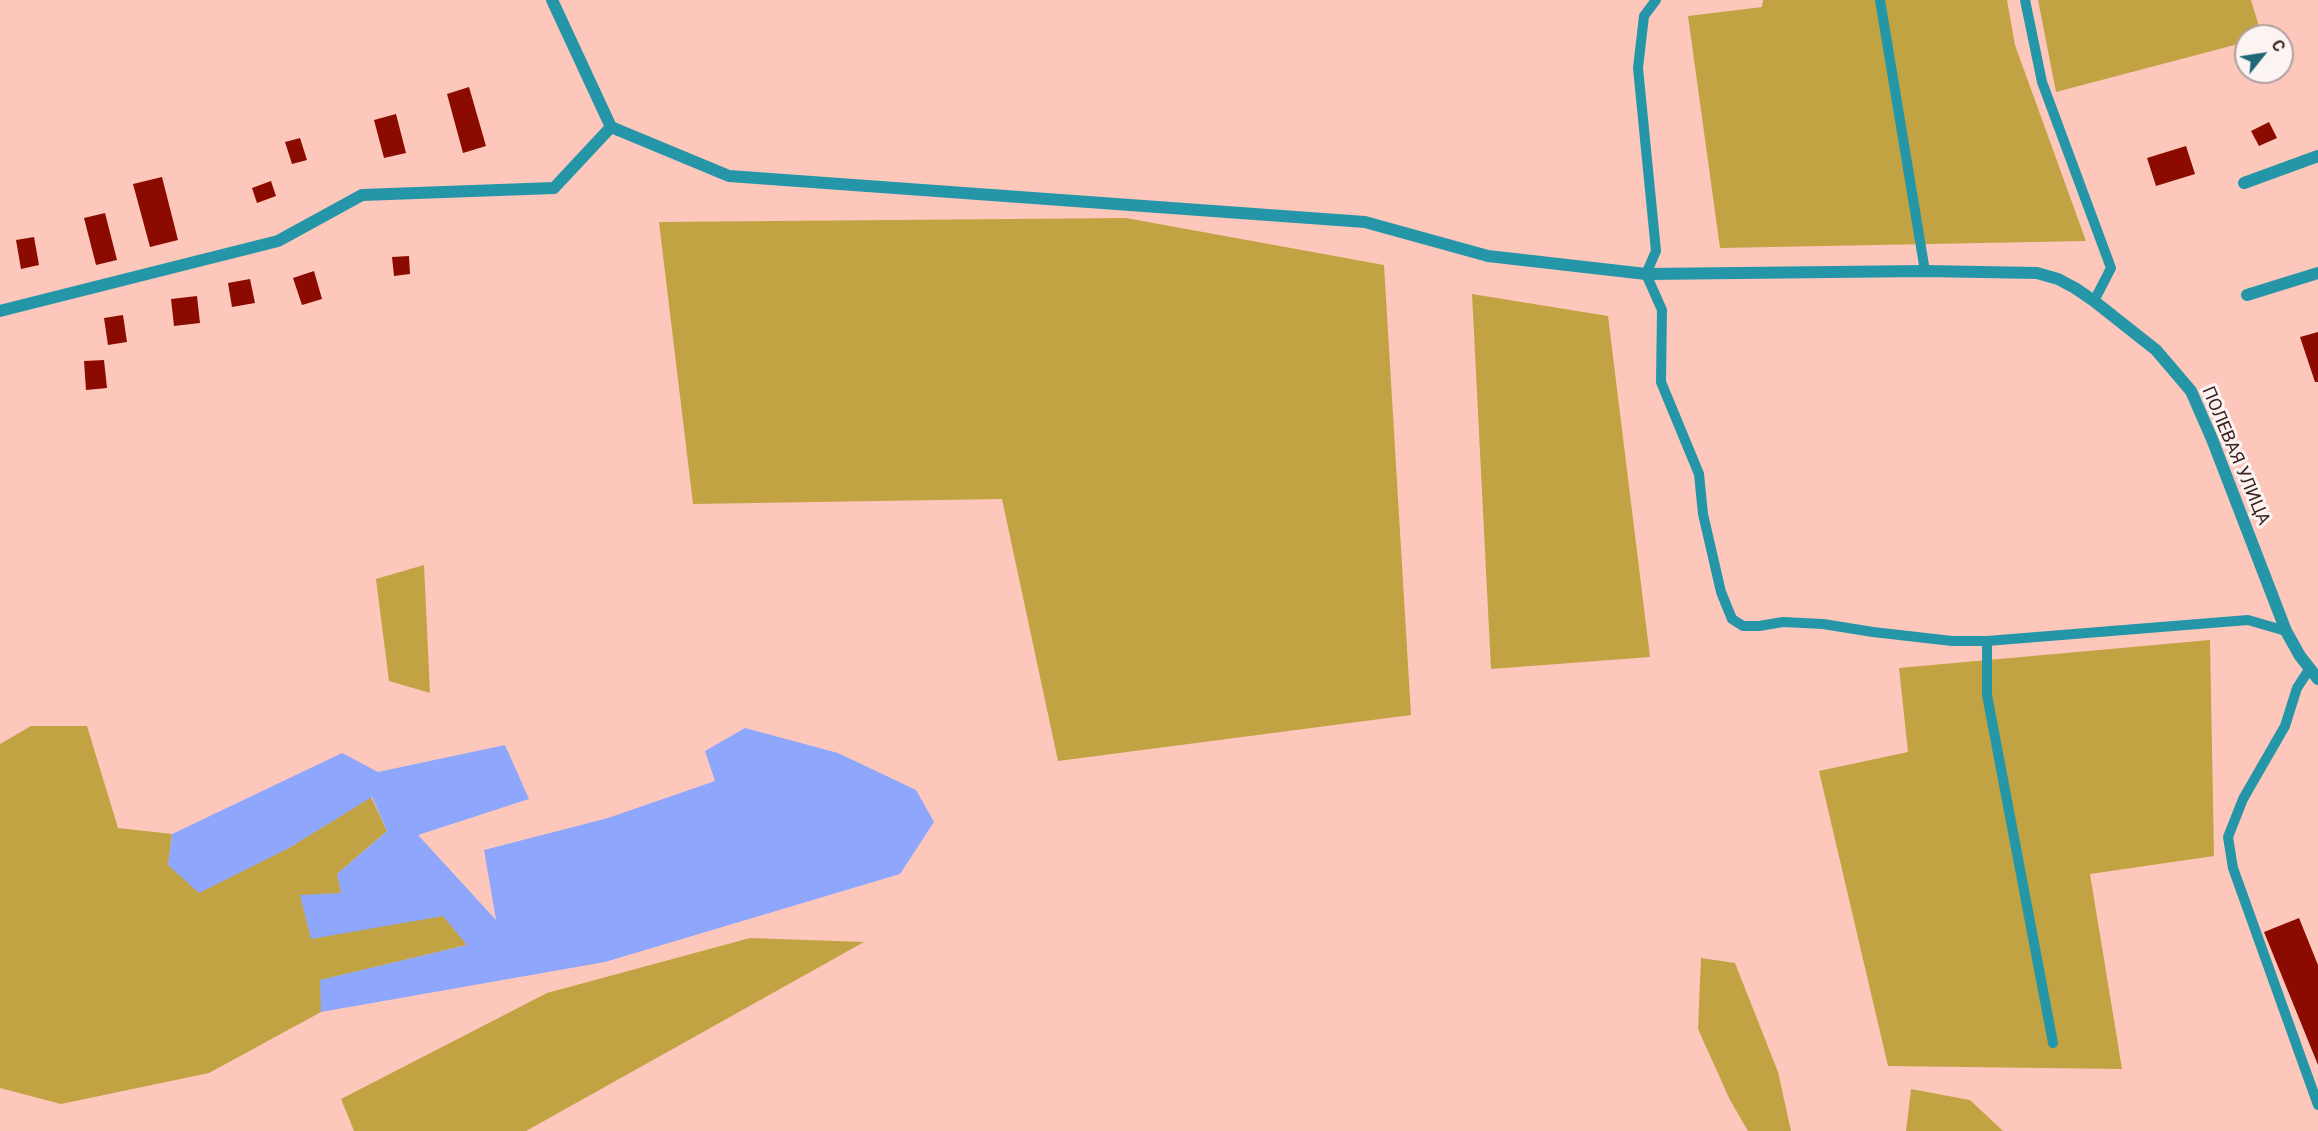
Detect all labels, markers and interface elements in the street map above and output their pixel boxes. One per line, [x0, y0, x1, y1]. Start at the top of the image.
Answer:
north arrow [2234, 24, 2294, 84]
text: С [2267, 36, 2289, 55]
street label: ПОЛЕВАЯ УЛИЦА [2196, 384, 2274, 528]

